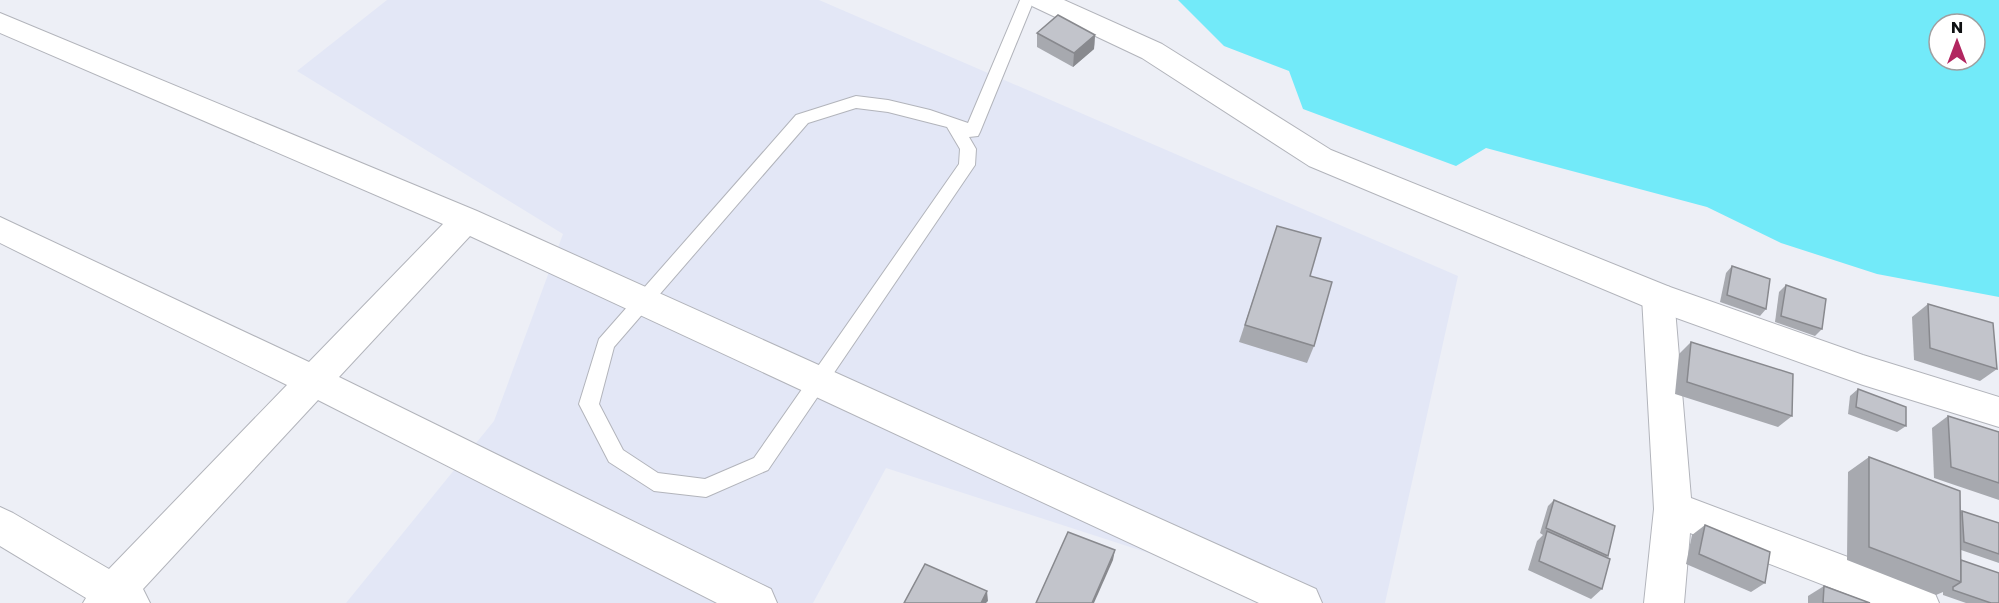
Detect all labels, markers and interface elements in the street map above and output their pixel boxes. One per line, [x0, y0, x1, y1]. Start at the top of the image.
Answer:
north arrow [1927, 12, 1987, 72]
text: N [1951, 16, 1963, 39]

